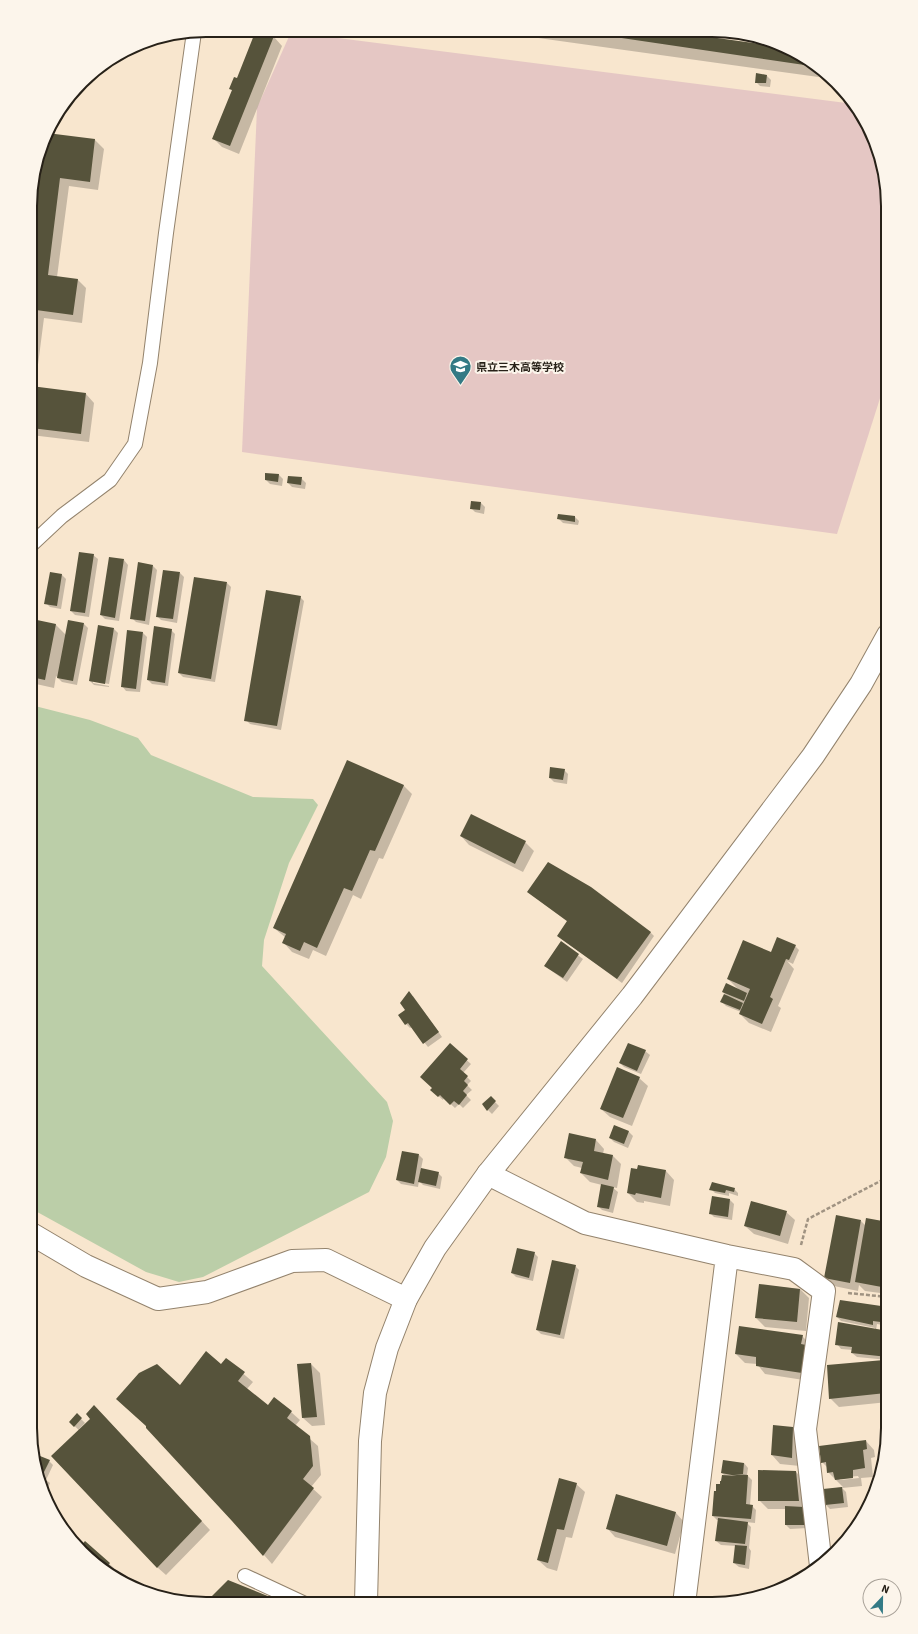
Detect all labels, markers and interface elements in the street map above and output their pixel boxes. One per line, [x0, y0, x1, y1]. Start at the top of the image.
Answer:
school or university icon: 県立三木高等学校 [447, 354, 473, 387]
place label: 県立三木高等学校 [476, 360, 564, 375]
north arrow [862, 1578, 902, 1618]
text: N [879, 1581, 892, 1598]

